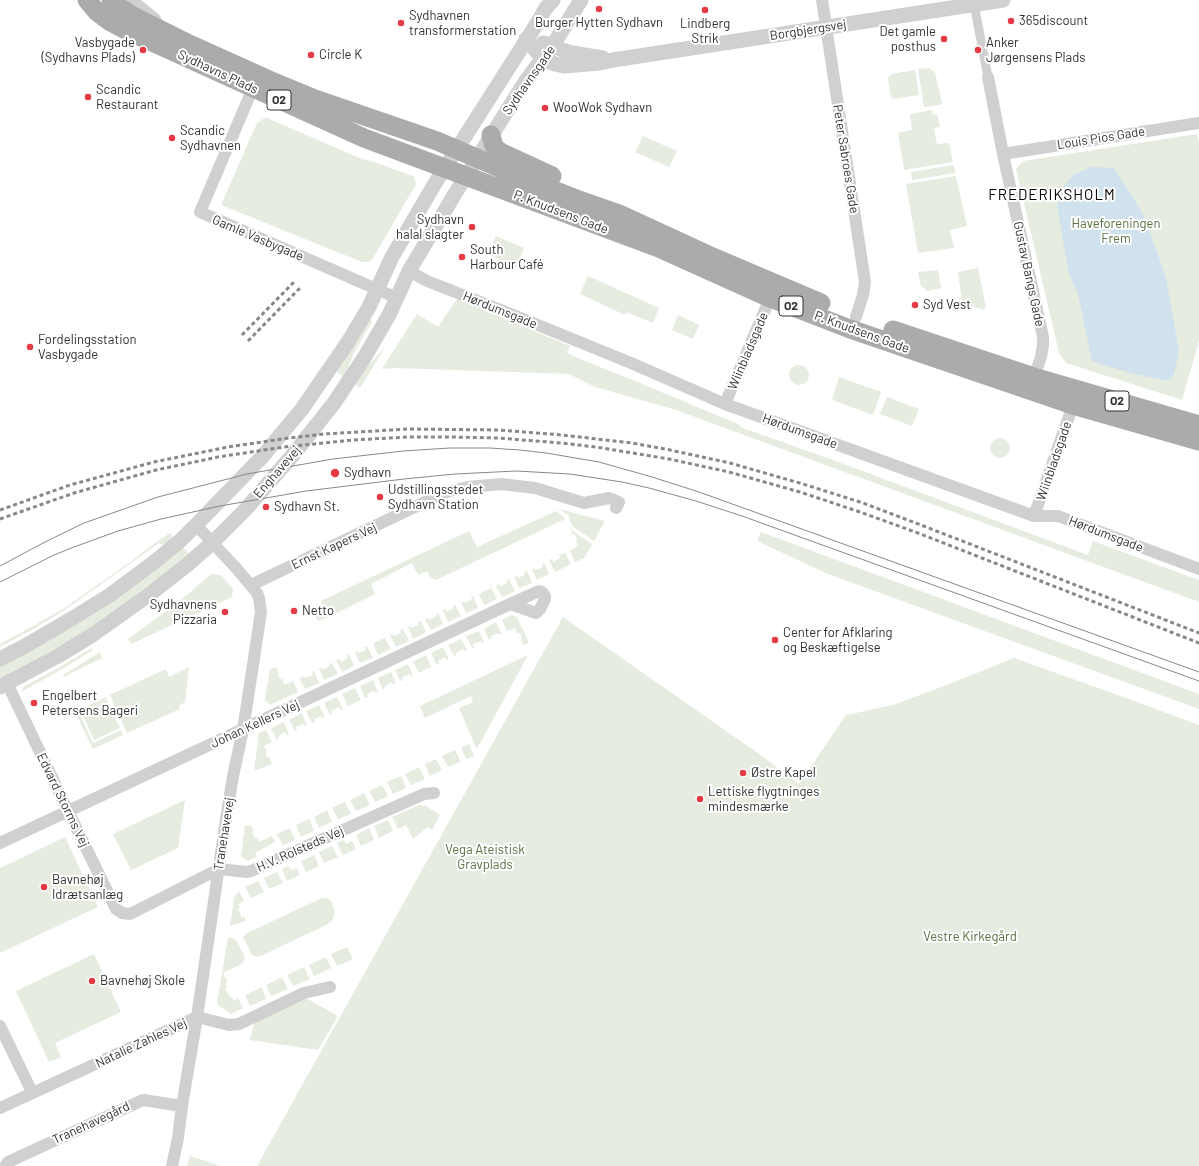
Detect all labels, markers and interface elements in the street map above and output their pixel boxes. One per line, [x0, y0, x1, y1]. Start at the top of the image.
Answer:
marker: Burger Hytten Sydhavn [594, 4, 604, 14]
marker: Lindberg Strik [700, 5, 710, 15]
place label: Sydhavnen transformerstation [409, 8, 516, 39]
place label: 365discount [1019, 13, 1088, 29]
place label: Burger Hytten Sydhavn [535, 15, 663, 31]
place label: Lindberg Strik [680, 16, 730, 47]
street label: Borgbjergsvej [769, 16, 847, 44]
marker: 365discount [1006, 16, 1016, 26]
marker: Sydhavnen transformerstation [396, 18, 406, 28]
place label: Det gamle posthus [880, 24, 936, 55]
marker: Det gamle posthus [939, 34, 949, 44]
place label: Vasbygade (Sydhavns Plads) [41, 35, 135, 66]
place label: Anker Jørgensens Plads [986, 35, 1086, 66]
street label: Sydhavnsgade [499, 42, 559, 118]
marker: Vasbygade (Sydhavns Plads) [138, 45, 148, 55]
marker: Anker Jørgensens Plads [973, 45, 983, 55]
street label: Sydhavns Plads [175, 47, 261, 97]
place label: Circle K [319, 47, 362, 63]
marker: Circle K [306, 50, 316, 60]
place label: Scandic Restaurant [96, 82, 158, 113]
road number: O2 [267, 90, 291, 110]
marker: Scandic Restaurant [83, 92, 93, 102]
place label: WooWok Sydhavn [553, 100, 652, 116]
marker: WooWok Sydhavn [540, 103, 550, 113]
street label: Peter Sabroes Gade [830, 103, 862, 215]
place label: Scandic Sydhavnen [180, 123, 241, 154]
street label: Louis Pios Gade [1056, 123, 1146, 153]
marker: Scandic Sydhavnen [167, 133, 177, 143]
district label: FREDERIKSHOLM [988, 186, 1116, 204]
street label: P. Knudsens Gade [511, 187, 611, 237]
street label: Gamle Vasbygade [210, 212, 306, 264]
place label: Sydhavn halal slagter [396, 212, 464, 243]
park label: Haveforeningen Frem [1072, 216, 1160, 247]
street label: Gustav Bangs Gade [1010, 220, 1048, 328]
marker: Sydhavn halal slagter [467, 222, 477, 232]
place label: South Harbour Café [470, 242, 544, 273]
marker: South Harbour Café [457, 252, 467, 262]
street label: Hørdumsgade [461, 288, 539, 332]
road number: O2 [779, 296, 803, 316]
place label: Syd Vest [923, 297, 971, 313]
marker: Syd Vest [910, 300, 920, 310]
street label: P. Knudsens Gade [812, 308, 912, 356]
street label: Wiinbladsgade [725, 310, 771, 392]
place label: Fordelingsstation Vasbygade [38, 332, 137, 363]
marker: Fordelingsstation Vasbygade [25, 342, 35, 352]
road number: O2 [1105, 391, 1129, 411]
street label: Hørdumsgade [760, 410, 840, 452]
street label: Wiinbladsgade [1033, 419, 1075, 503]
street label: Enghavevej [250, 443, 304, 501]
place label: Sydhavn [344, 465, 391, 481]
marker: Sydhavn [329, 467, 341, 479]
place label: Udstillingsstedet Sydhavn Station [388, 482, 483, 513]
marker: Udstillingsstedet Sydhavn Station [375, 492, 385, 502]
place label: Sydhavn St. [274, 499, 340, 515]
marker: Sydhavn St. [261, 502, 271, 512]
street label: Hørdumsgade [1066, 513, 1146, 555]
street label: Ernst Kapers Vej [289, 519, 379, 573]
place label: Sydhavnens Pizzaria [150, 597, 217, 628]
place label: Netto [302, 603, 334, 619]
marker: Netto [289, 606, 299, 616]
marker: Sydhavnens Pizzaria [220, 607, 230, 617]
place label: Center for Afklaring og Beskæftigelse [783, 625, 893, 656]
marker: Center for Afklaring og Beskæftigelse [770, 635, 780, 645]
place label: Engelbert Petersens Bageri [42, 688, 138, 719]
street label: Johan Kellers Vej [208, 697, 302, 751]
marker: Engelbert Petersens Bageri [29, 698, 39, 708]
street label: Edvard Storms Vej [33, 750, 93, 850]
place label: Østre Kapel [751, 765, 816, 781]
marker: Østre Kapel [738, 768, 748, 778]
place label: Lettiske flygtninges mindesmærke [708, 784, 819, 815]
marker: Lettiske flygtninges mindesmærke [695, 794, 705, 804]
street label: Tranehavevej [210, 796, 238, 872]
street label: H.V. Rolsteds Vej [254, 823, 346, 875]
park label: Vega Ateistisk Gravplads [445, 842, 525, 873]
place label: Bavnehøj Idrætsanlæg [52, 872, 123, 903]
marker: Bavnehøj Idrætsanlæg [39, 882, 49, 892]
park label: Vestre Kirkegård [923, 929, 1017, 945]
place label: Bavnehøj Skole [100, 973, 185, 989]
marker: Bavnehøj Skole [87, 976, 97, 986]
street label: Natalie Zahles Vej [93, 1015, 189, 1071]
street label: Tranehavegård [50, 1098, 132, 1148]

